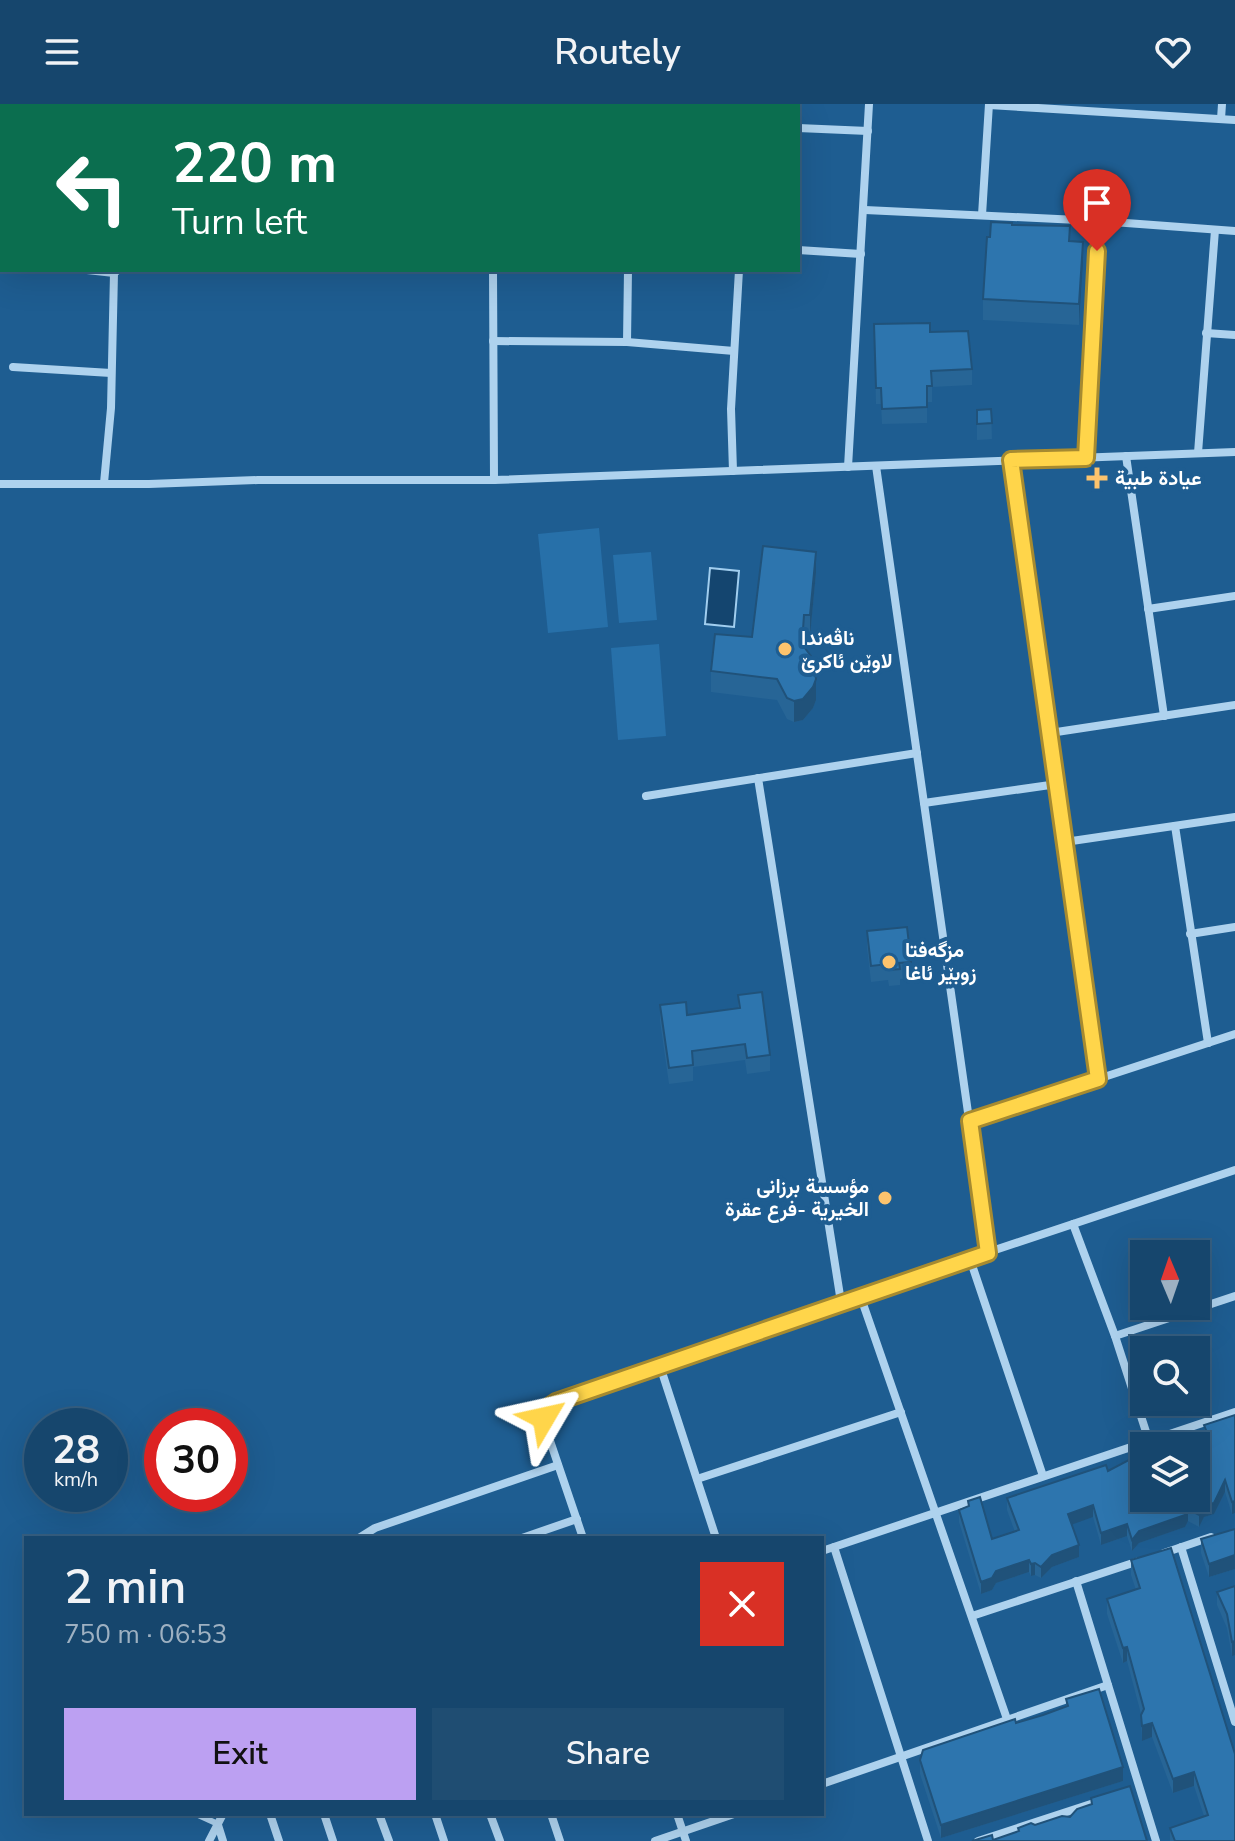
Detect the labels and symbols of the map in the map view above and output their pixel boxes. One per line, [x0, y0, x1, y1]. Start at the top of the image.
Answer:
pin [1063, 169, 1131, 251]
place label: عيادة طبية [1115, 465, 1202, 492]
marker: عيادة طبية [1086, 467, 1108, 489]
place label: ناڤەندا لاوێن ئاکرێ [801, 625, 893, 675]
marker: ناڤەندا لاوێن ئاکرێ [776, 640, 794, 658]
place label: مزگەفتا زوبێر ئاغا [905, 937, 977, 987]
marker: مزگەفتا زوبێر ئاغا [880, 953, 898, 971]
place label: مؤسسة برزانى الخيرية -فرع عقرة [725, 1173, 869, 1223]
marker: مؤسسة برزانى الخيرية -فرع عقرة [876, 1189, 894, 1207]
north arrow [1130, 1240, 1210, 1320]
position arrow [502, 1376, 586, 1460]
speed limit sign: 30 [144, 1408, 248, 1512]

